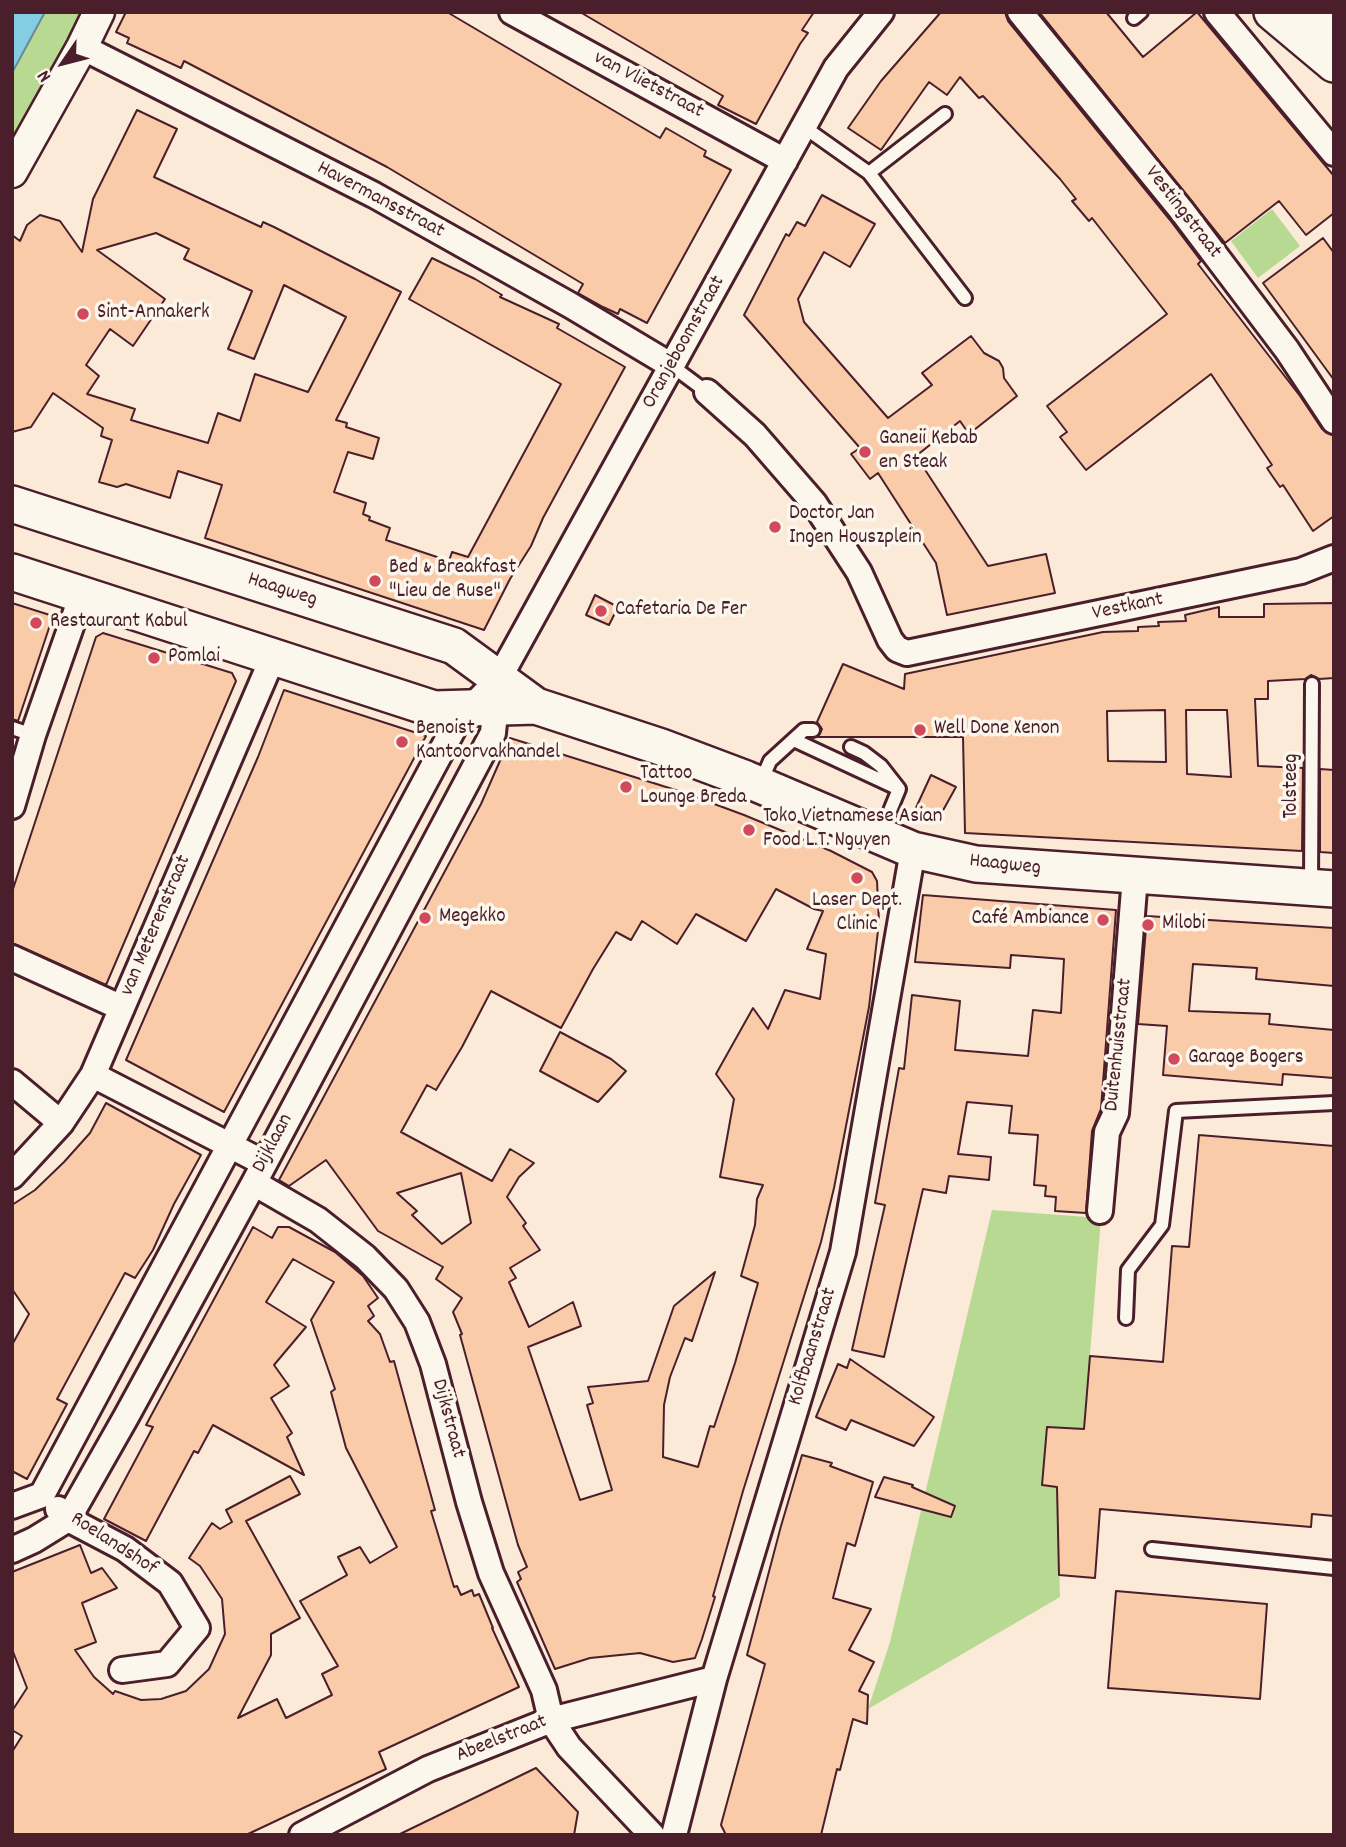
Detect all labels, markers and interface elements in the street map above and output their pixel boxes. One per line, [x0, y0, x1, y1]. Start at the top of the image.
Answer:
north arrow [28, 28, 98, 98]
street label: van Vlietstraat [589, 47, 707, 125]
text: N [32, 64, 59, 87]
street label: Havermansstraat [312, 157, 448, 245]
street label: Vestingstraat [1138, 162, 1226, 264]
street label: Oranjeboomstraat [638, 272, 732, 414]
place label: Sint-Annakerk [97, 301, 210, 327]
marker: Sint-Annakerk [75, 306, 91, 322]
place label: Ganeii Kebab en Steak [879, 427, 978, 477]
marker: Ganeii Kebab en Steak [857, 444, 873, 460]
place label: Doctor Jan Ingen Houszplein [789, 502, 922, 552]
marker: Doctor Jan Ingen Houszplein [767, 519, 783, 535]
place label: Bed & Breakfast "Lieu de Ruse" [389, 556, 516, 606]
street label: Haagweg [244, 568, 320, 614]
marker: Bed & Breakfast "Lieu de Ruse" [367, 573, 383, 589]
street label: Vestkant [1090, 588, 1166, 628]
place label: Cafetaria De Fer [615, 598, 747, 624]
marker: Cafetaria De Fer [593, 603, 609, 619]
place label: Restaurant Kabul [50, 610, 188, 636]
marker: Restaurant Kabul [28, 615, 44, 631]
place label: Pomlai [168, 645, 220, 671]
marker: Pomlai [146, 650, 162, 666]
place label: Benoist Kantoorvakhandel [416, 717, 560, 767]
place label: Well Done Xenon [934, 717, 1059, 743]
marker: Well Done Xenon [912, 722, 928, 738]
marker: Benoist Kantoorvakhandel [394, 734, 410, 750]
street label: Tolsteeg [1280, 753, 1306, 819]
place label: Tattoo Lounge Breda [640, 762, 747, 812]
marker: Tattoo Lounge Breda [618, 779, 634, 795]
place label: Toko Vietnamese Asian Food L.T. Nguyen [763, 805, 942, 855]
marker: Toko Vietnamese Asian Food L.T. Nguyen [741, 822, 757, 838]
street label: Haagweg [968, 850, 1042, 882]
street label: van Meterenstraat [116, 852, 198, 1000]
marker: Laser Dept. Clinic [849, 870, 865, 886]
place label: Laser Dept. Clinic [812, 889, 902, 939]
place label: Megekko [439, 905, 506, 931]
place label: Café Ambiance [971, 907, 1089, 933]
marker: Megekko [417, 910, 433, 926]
marker: Café Ambiance [1095, 912, 1111, 928]
place label: Milobi [1162, 912, 1205, 938]
marker: Milobi [1140, 917, 1156, 933]
street label: Duitenhuisstraat [1100, 977, 1140, 1113]
place label: Garage Bogers [1188, 1046, 1304, 1072]
marker: Garage Bogers [1166, 1051, 1182, 1067]
street label: Dijklaan [248, 1110, 300, 1178]
street label: Kolfbaanstraat [784, 1285, 844, 1409]
street label: Dijkstraat [424, 1377, 470, 1461]
street label: Roelandshof [65, 1508, 161, 1582]
street label: Abeelstraat [453, 1710, 551, 1770]

